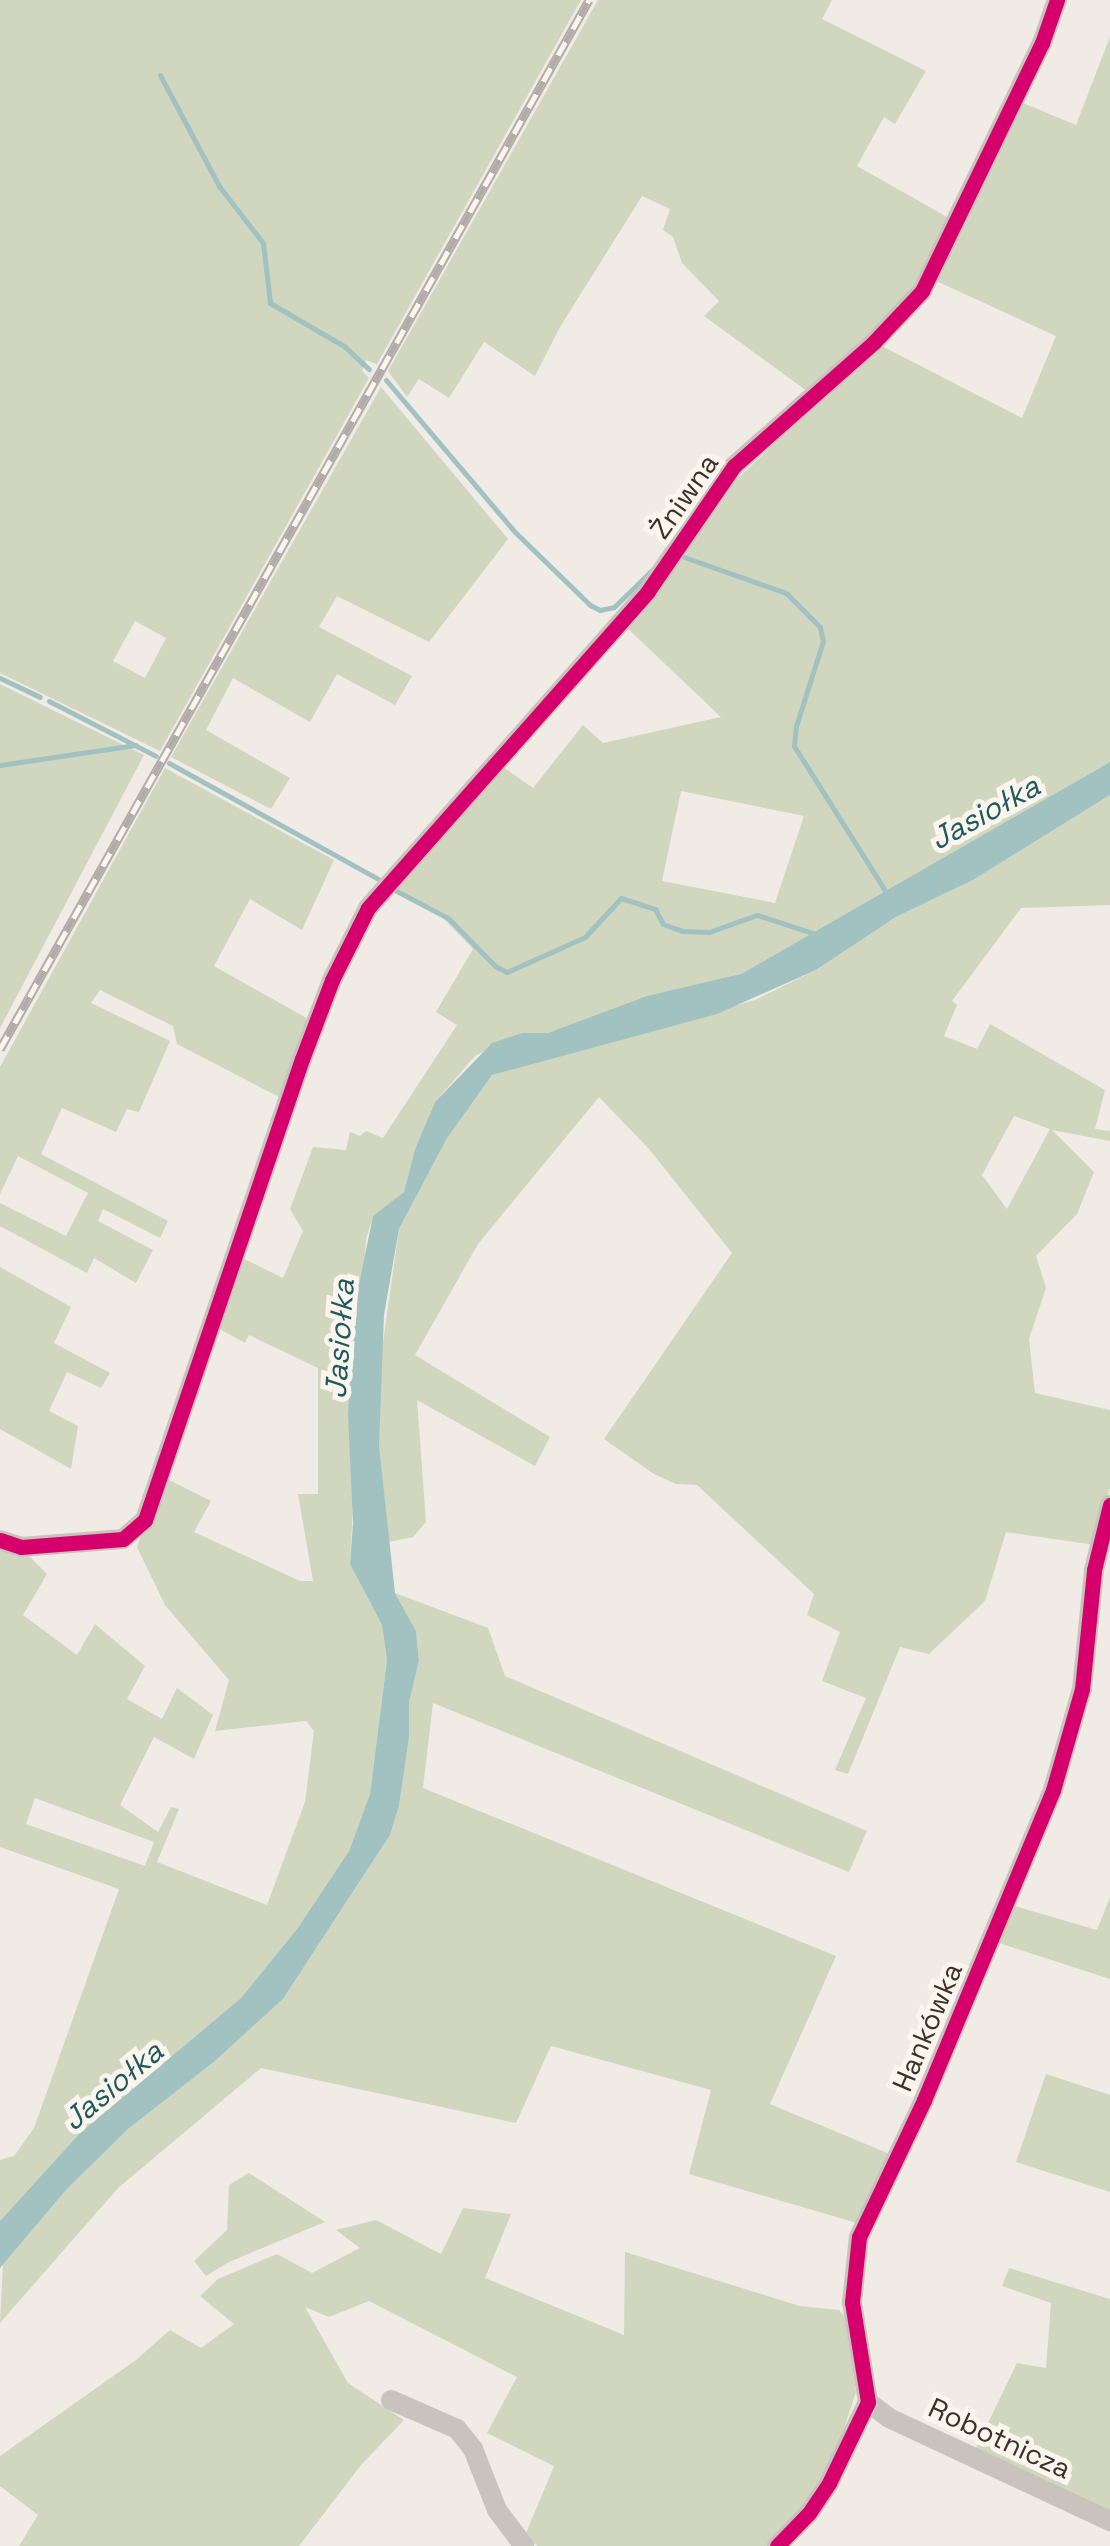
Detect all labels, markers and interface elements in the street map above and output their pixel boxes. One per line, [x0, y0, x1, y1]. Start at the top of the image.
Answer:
street label: Żniwna [643, 447, 725, 545]
water label: Jasiołka [924, 768, 1046, 858]
water label: Jasiołka [318, 1278, 362, 1400]
street label: Hankówka [885, 1958, 969, 2096]
water label: Jasiołka [55, 2034, 171, 2138]
street label: Robotnicza [923, 2390, 1077, 2486]

